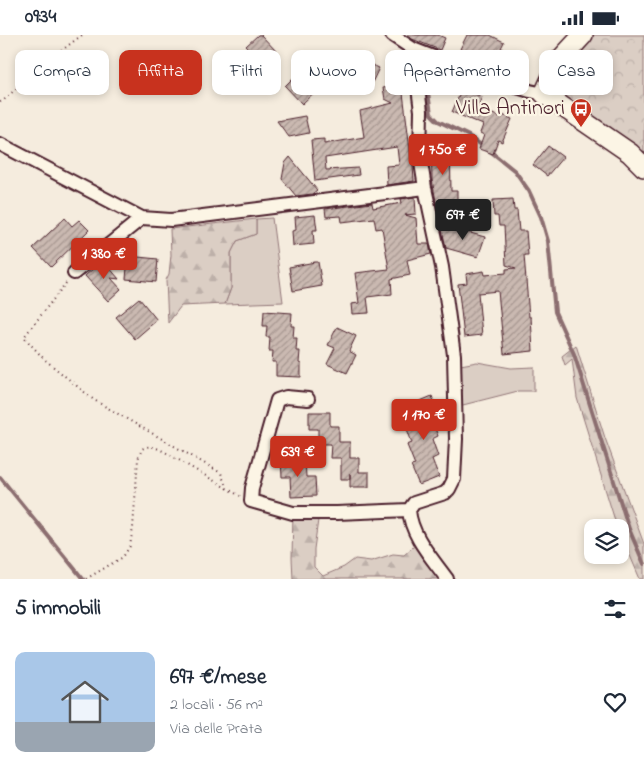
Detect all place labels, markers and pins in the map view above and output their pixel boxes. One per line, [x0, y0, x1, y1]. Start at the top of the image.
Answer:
place label: Villa Antinori [455, 93, 565, 125]
bus stop icon: Villa Antinori [569, 97, 593, 128]
pin: 1 750 € [397, 133, 489, 176]
pin: 697 € [428, 199, 498, 241]
pin: 1 380 € [58, 237, 150, 280]
pin: 1 170 € [378, 399, 470, 441]
pin: 639 € [263, 435, 333, 478]

